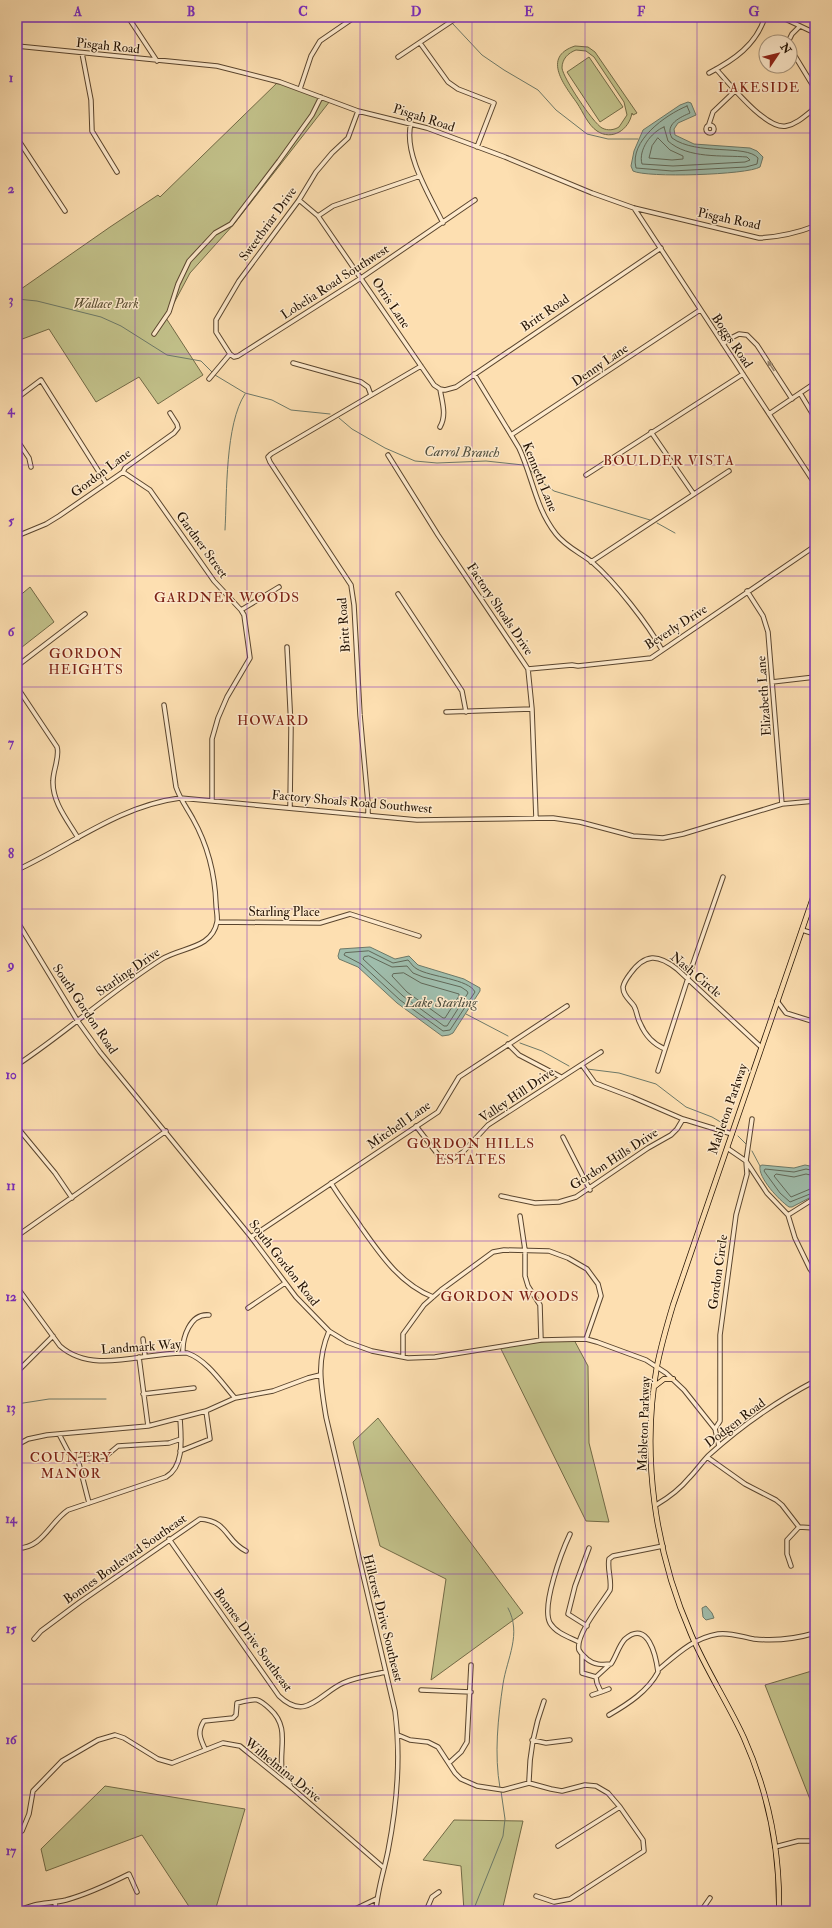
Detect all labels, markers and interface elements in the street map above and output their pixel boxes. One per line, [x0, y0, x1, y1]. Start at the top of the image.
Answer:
text: A [73, 4, 83, 20]
text: B [187, 4, 195, 20]
text: C [298, 4, 308, 20]
text: D [411, 4, 422, 20]
text: E [524, 4, 534, 20]
text: F [637, 4, 646, 20]
text: G [749, 4, 760, 20]
north arrow [758, 34, 798, 74]
street label: Pisgah Road [75, 35, 141, 57]
text: N [777, 40, 795, 57]
text: 1 [9, 70, 14, 86]
district label: LAKESIDE [718, 79, 800, 96]
street label: Pisgah Road [391, 101, 457, 136]
text: 2 [8, 181, 15, 197]
street label: Sweetbriar Drive [236, 183, 301, 264]
street label: Pisgah Road [696, 205, 763, 234]
street label: Lobelia Road Southwest [278, 241, 392, 323]
street label: Orris Lane [368, 275, 414, 332]
street label: Britt Road [518, 291, 573, 335]
text: 3 [9, 292, 14, 308]
park label: Wallace Park [73, 296, 139, 312]
street label: Boggs Road [708, 311, 756, 372]
street label: Denny Lane [569, 340, 632, 391]
one-way arrow [767, 361, 775, 371]
text: 4 [6, 402, 15, 418]
street label: Kenneth Lane [519, 440, 561, 515]
water label: Carrol Branch [424, 443, 500, 461]
street label: Gordon Lane [68, 445, 135, 501]
district label: BOULDER VISTA [603, 452, 735, 469]
street label: Gardner Street [172, 509, 232, 581]
text: 5 [8, 513, 14, 529]
street label: Factory Shoals Drive [462, 560, 537, 659]
district label: GARDNER WOODS [154, 589, 300, 606]
street label: Britt Road [334, 596, 354, 653]
street label: Beverly Drive [642, 601, 711, 654]
text: 6 [8, 624, 16, 640]
district label: GORDON HEIGHTS [48, 645, 124, 678]
street label: Elizabeth Lane [753, 655, 775, 737]
district label: HOWARD [237, 712, 309, 729]
text: 7 [8, 735, 15, 751]
street label: Factory Shoals Road Southwest [271, 787, 433, 818]
text: 8 [8, 846, 14, 862]
street label: Starling Place [248, 904, 320, 920]
street label: Starling Drive [93, 944, 163, 1000]
street label: Nash Circle [667, 949, 725, 1002]
text: 9 [6, 957, 15, 973]
street label: South Gordon Road [49, 961, 121, 1058]
water label: Lake Starling [404, 994, 478, 1011]
street label: Mableton Parkway [705, 1061, 752, 1157]
street label: Valley Hill Drive [476, 1064, 559, 1127]
text: 10 [5, 1067, 17, 1083]
street label: Mitchell Lane [364, 1097, 434, 1153]
street label: Gordon Hills Drive [567, 1124, 662, 1193]
district label: GORDON HILLS ESTATES [407, 1135, 535, 1168]
text: 11 [6, 1178, 16, 1194]
street label: South Gordon Road [245, 1217, 323, 1310]
street label: Gordon Circle [705, 1233, 731, 1311]
district label: GORDON WOODS [441, 1288, 579, 1305]
text: 12 [5, 1289, 17, 1305]
street label: Landmark Way [101, 1336, 182, 1359]
street label: Mableton Parkway [634, 1376, 655, 1472]
street label: Dodgen Road [702, 1395, 769, 1451]
text: 13 [6, 1400, 16, 1416]
district label: COUNTRY MANOR [30, 1449, 112, 1482]
street label: Bonnes Boulevard Southeast [60, 1510, 190, 1608]
text: 14 [5, 1511, 18, 1527]
street label: Hillcrest Drive Southeast [359, 1553, 407, 1683]
street label: Bonnes Drive Southeast [210, 1585, 296, 1695]
text: 15 [6, 1621, 16, 1637]
text: 16 [5, 1732, 18, 1748]
street label: Wilhelmina Drive [241, 1734, 325, 1806]
text: 17 [6, 1843, 17, 1859]

